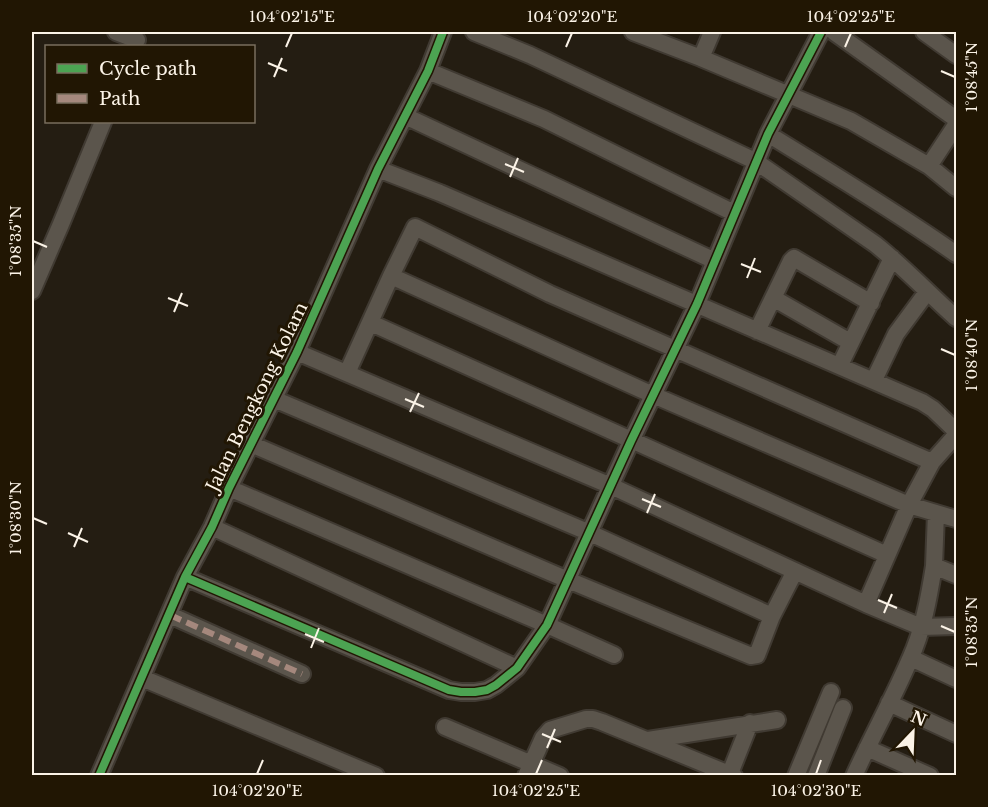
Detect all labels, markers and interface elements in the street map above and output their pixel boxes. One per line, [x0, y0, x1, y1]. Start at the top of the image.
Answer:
text: 104°02'15"E [249, 7, 335, 26]
text: 104°02'20"E [527, 7, 617, 26]
text: 104°02'25"E [807, 7, 895, 26]
text: 1°08'45"N [962, 42, 981, 112]
legend [45, 45, 255, 123]
text: Cycle path [99, 58, 197, 80]
text: Path [99, 88, 140, 110]
text: 1°08'35"N [6, 205, 25, 277]
street label: Jalan Bengkong Kolam [201, 299, 312, 497]
text: 1°08'40"N [962, 319, 981, 391]
text: 1°08'30"N [6, 481, 25, 555]
text: 1°08'35"N [962, 596, 981, 668]
north arrow [883, 702, 943, 762]
text: N [908, 706, 930, 730]
text: 104°02'20"E [212, 781, 302, 800]
text: 104°02'25"E [492, 781, 580, 800]
text: 104°02'30"E [771, 781, 861, 800]

